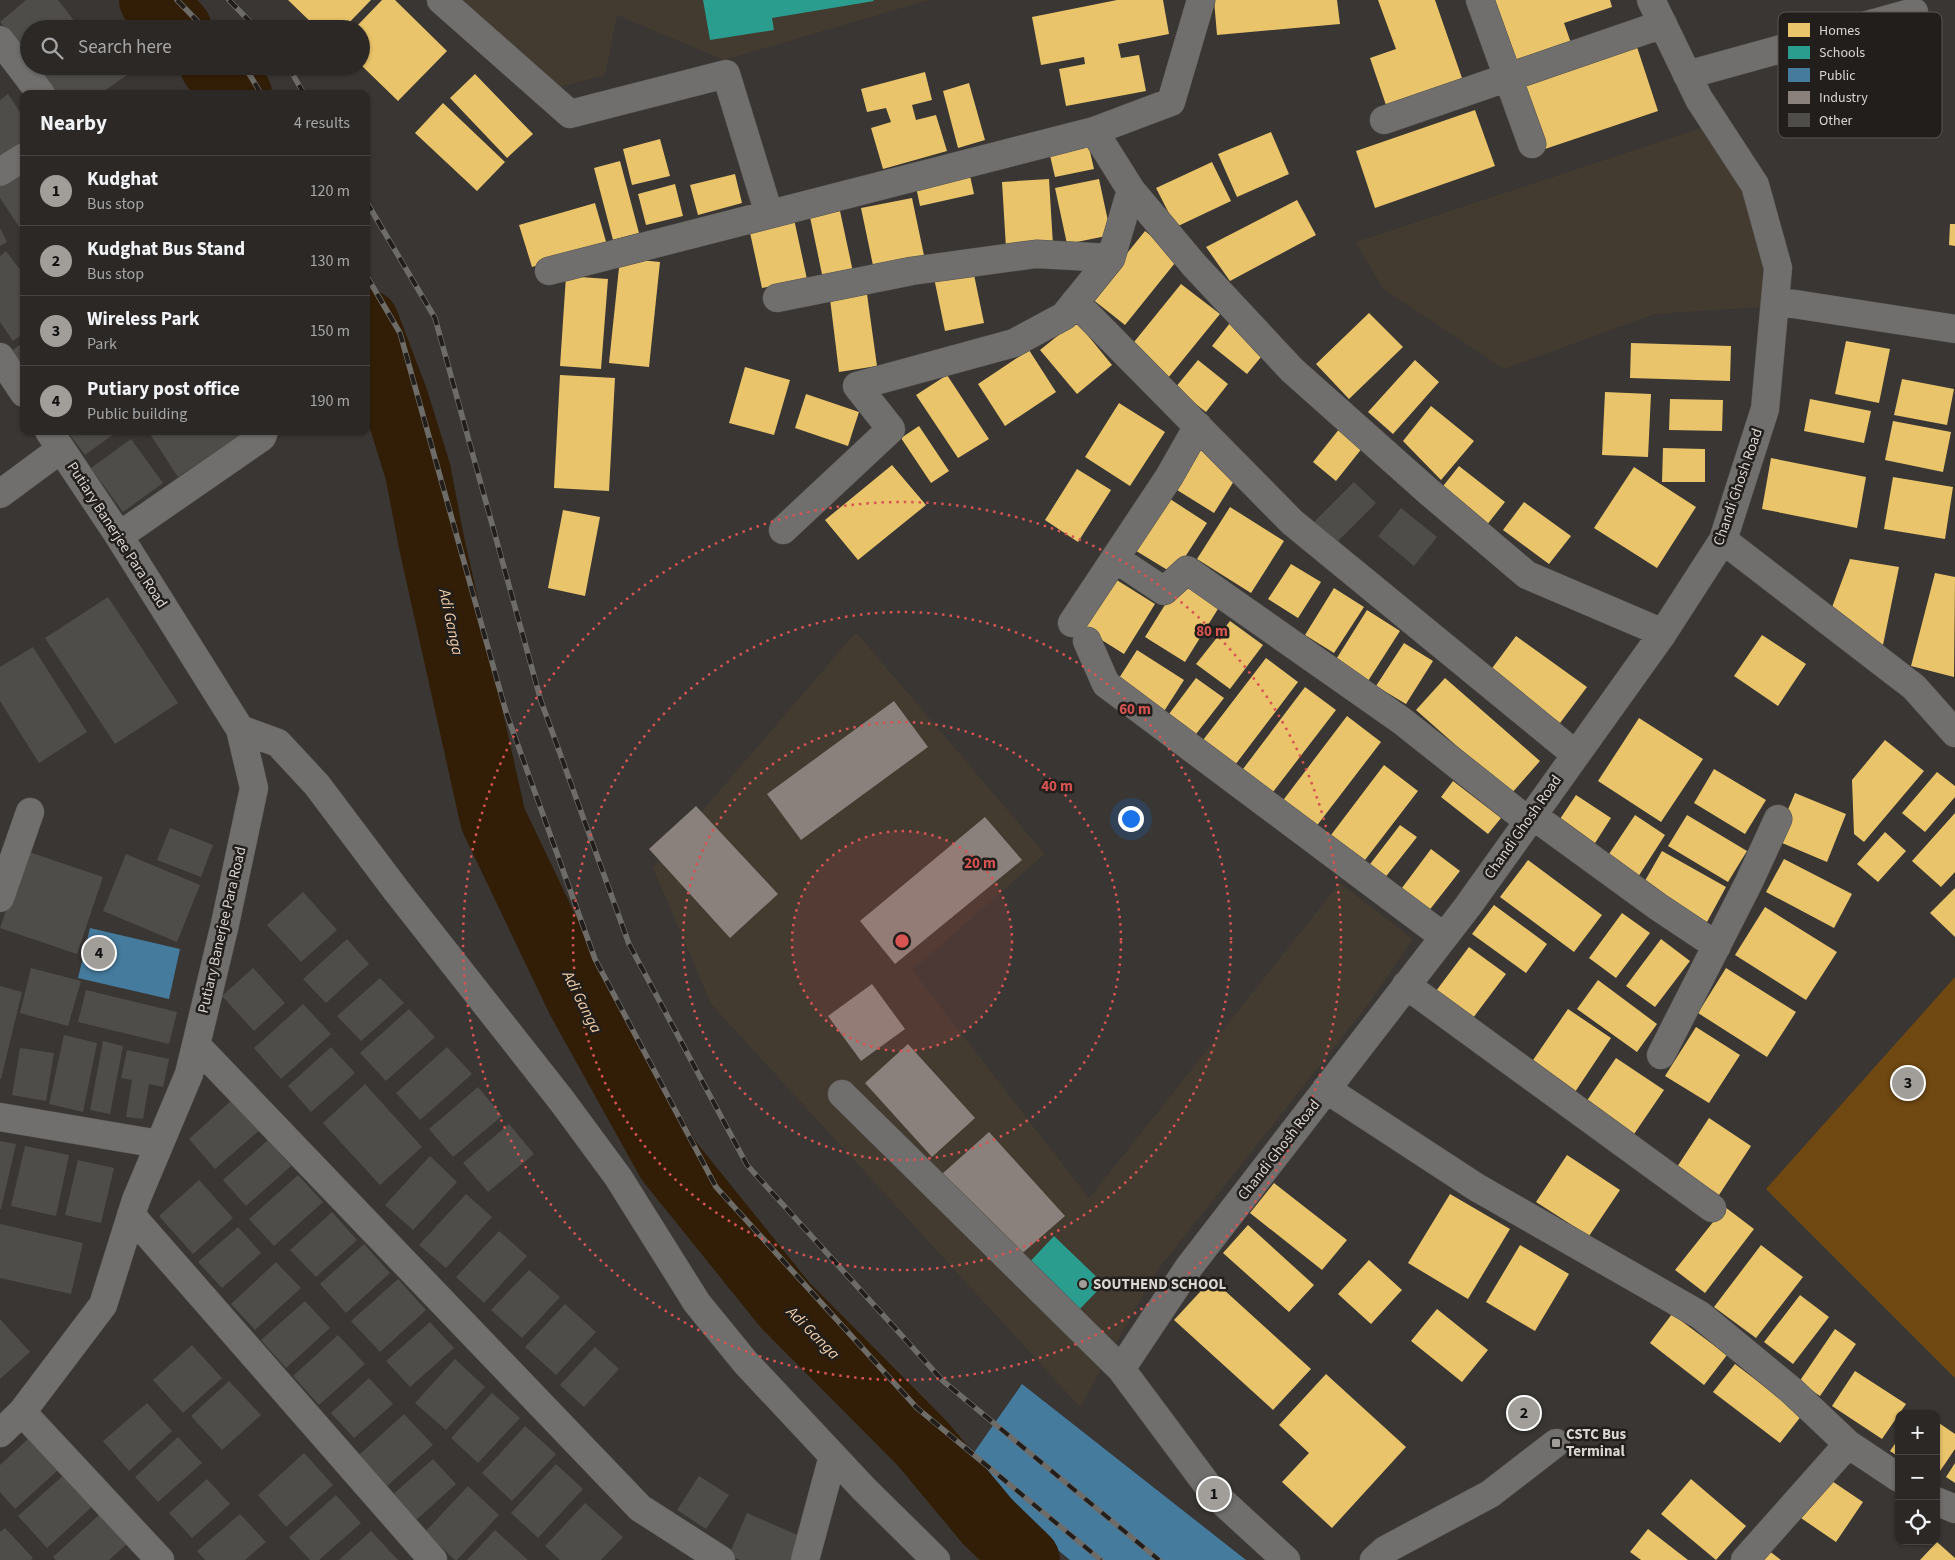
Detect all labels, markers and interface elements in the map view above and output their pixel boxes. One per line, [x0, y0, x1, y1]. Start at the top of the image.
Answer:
legend [1778, 12, 1942, 138]
search box [20, 20, 370, 75]
text: Homes [1819, 21, 1860, 41]
icon: search [38, 34, 66, 62]
text: Search here [78, 34, 172, 61]
text: Schools [1819, 43, 1865, 63]
text: Public [1819, 66, 1856, 86]
text: Industry [1819, 88, 1868, 108]
text: Nearby [40, 108, 107, 138]
text: Other [1819, 111, 1853, 131]
text: 4 results [294, 112, 350, 134]
text: Kudghat [87, 166, 158, 193]
text: 1 [52, 180, 60, 202]
text: 120 m [310, 180, 350, 202]
text: Bus stop [87, 193, 144, 215]
text: Kudghat Bus Stand [87, 236, 245, 263]
text: 2 [52, 250, 60, 272]
text: 130 m [310, 250, 350, 272]
text: Bus stop [87, 263, 144, 285]
text: Wireless Park [87, 306, 200, 333]
text: 3 [52, 320, 60, 342]
text: 150 m [310, 320, 350, 342]
text: Park [87, 333, 117, 355]
text: Putiary post office [87, 376, 240, 403]
text: 4 [52, 390, 60, 412]
text: 190 m [310, 390, 350, 412]
text: Public building [87, 403, 187, 425]
street label: Chandi Ghosh Road [1708, 426, 1768, 548]
street label: Putiary Banerjee Para Road [62, 458, 172, 612]
water label: Adi Ganga [433, 586, 469, 658]
text: 80 m [1196, 621, 1228, 642]
text: 60 m [1119, 699, 1151, 720]
street label: Chandi Ghosh Road [1479, 771, 1567, 883]
text: 40 m [1041, 776, 1073, 797]
your location [1118, 806, 1144, 832]
street label: Putiary Banerjee Para Road [193, 845, 251, 1015]
text: 20 m [964, 853, 996, 874]
centre of rings [893, 932, 911, 950]
pin: 4 [83, 934, 115, 972]
water label: Adi Ganga [557, 966, 607, 1037]
pin: 3 [1892, 1064, 1924, 1102]
street label: Chandi Ghosh Road [1233, 1095, 1325, 1205]
place label: SOUTHEND SCHOOL [1093, 1274, 1226, 1295]
marker: SOUTHEND SCHOOL [1077, 1278, 1089, 1290]
water label: Adi Ganga [781, 1301, 845, 1365]
pin: 2 [1508, 1394, 1540, 1432]
map controls [1895, 1410, 1940, 1545]
button: + [1895, 1410, 1940, 1455]
place label: CSTC Bus Terminal [1566, 1424, 1627, 1462]
marker: CSTC Bus Terminal [1550, 1437, 1562, 1449]
button: − [1895, 1455, 1940, 1500]
pin: 1 [1198, 1475, 1230, 1513]
button: locate [1895, 1500, 1940, 1545]

